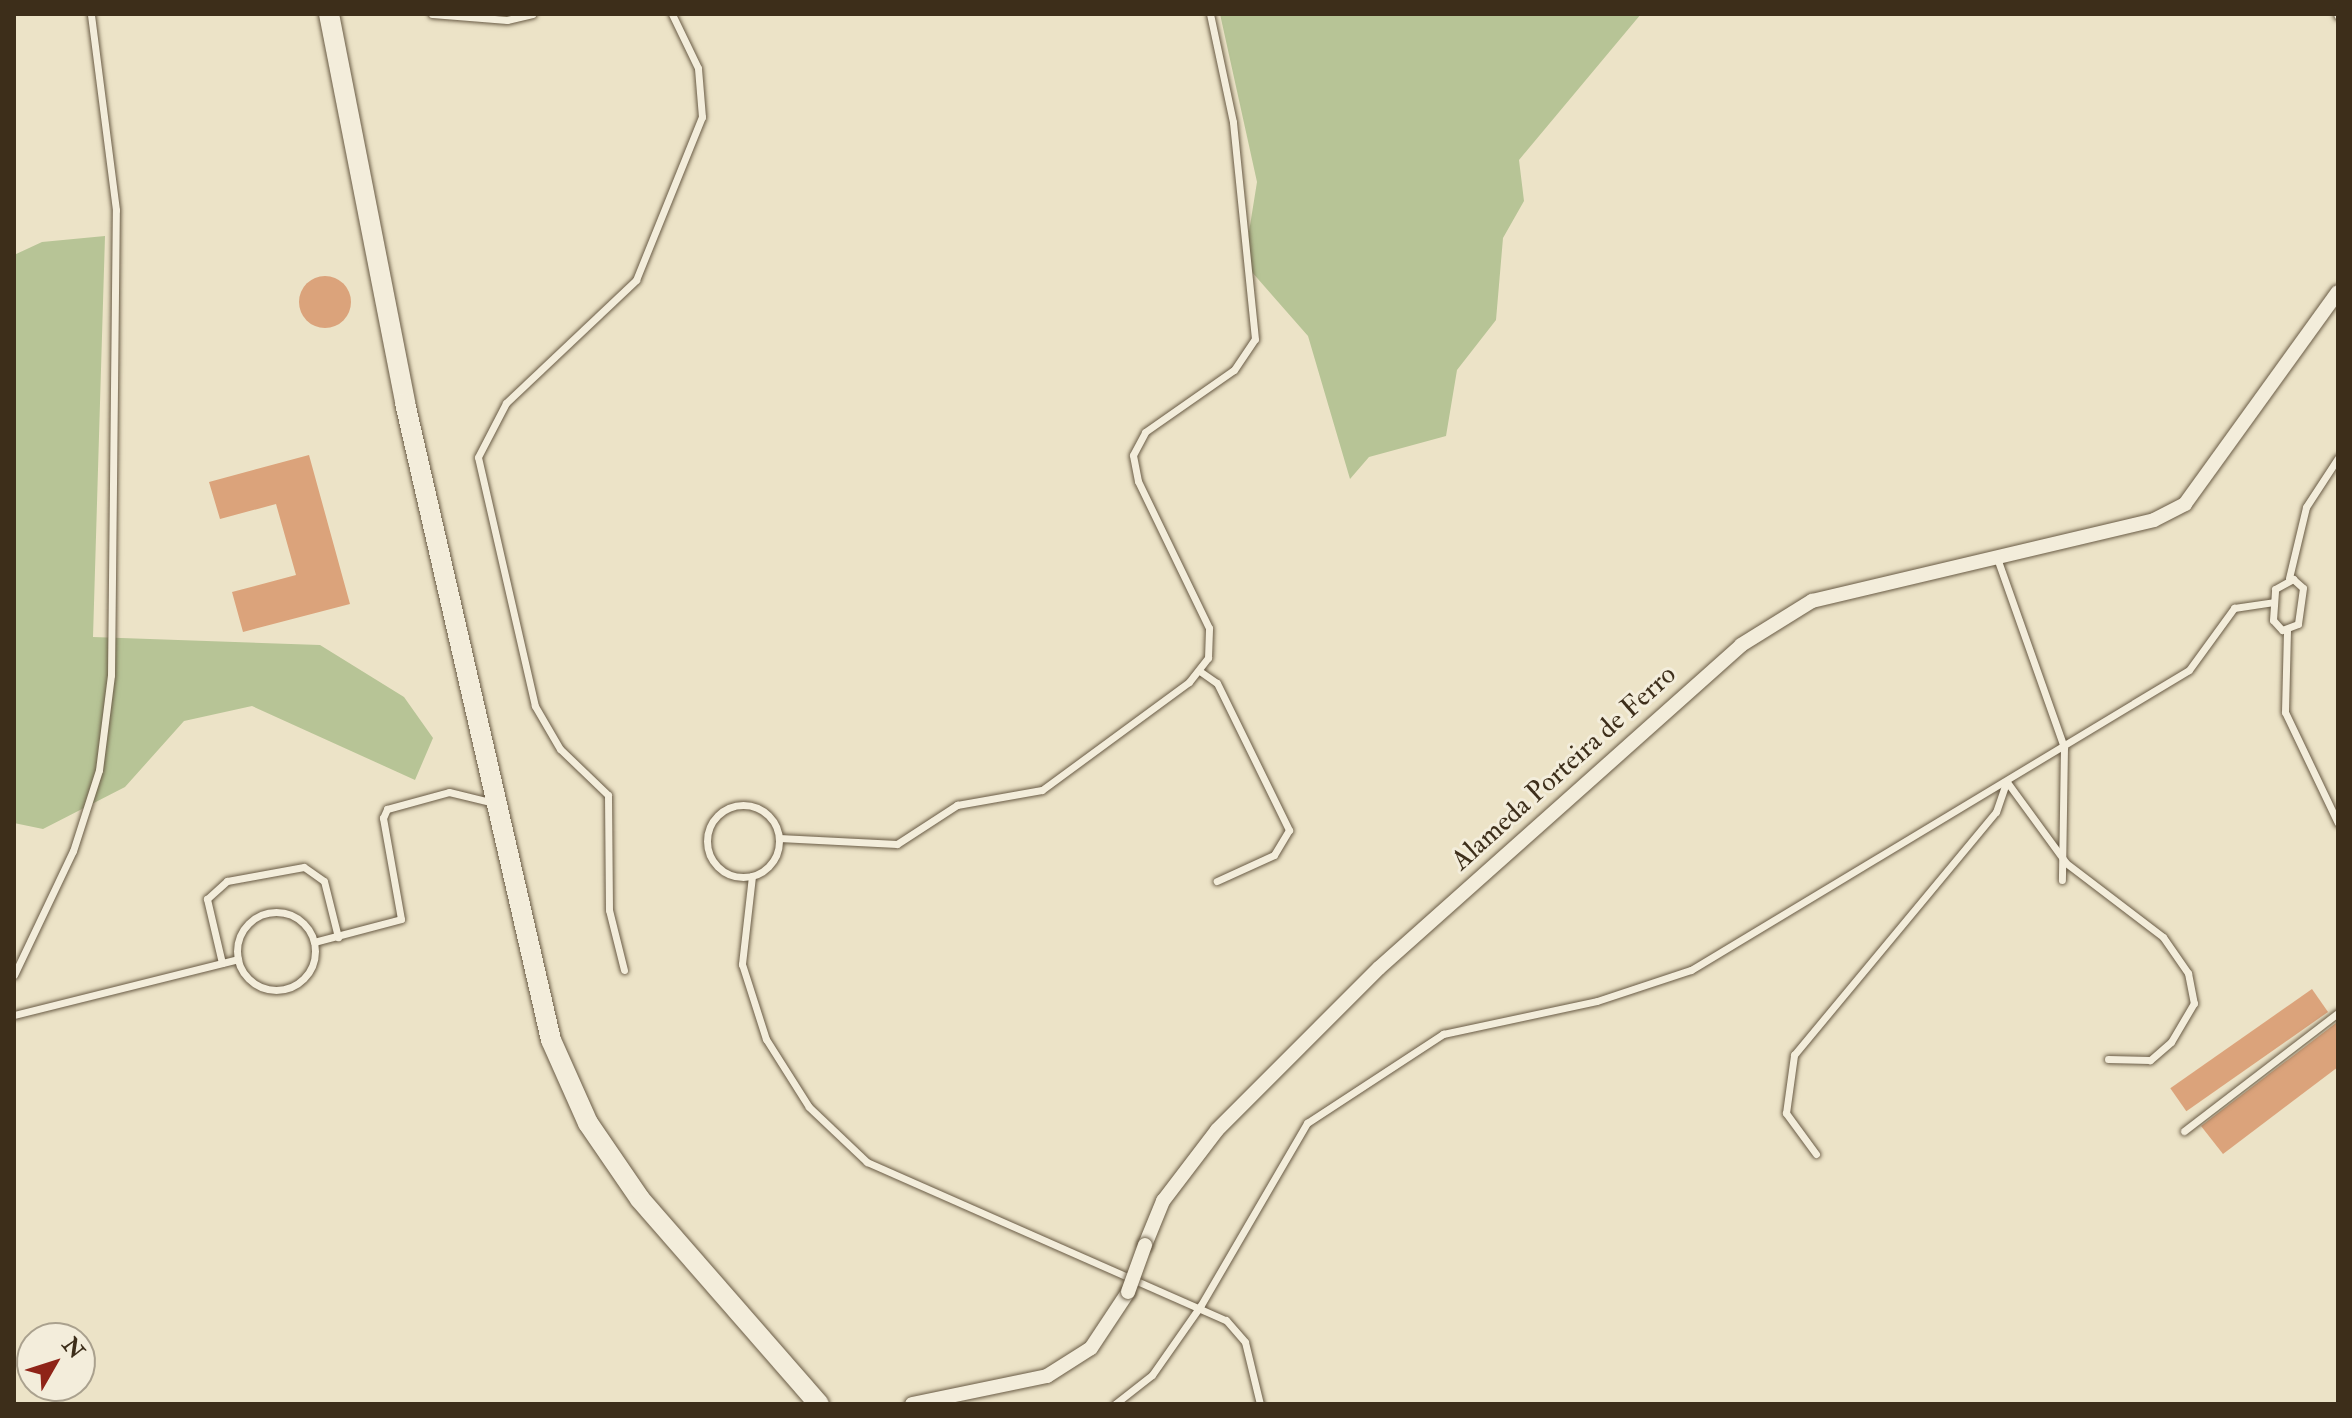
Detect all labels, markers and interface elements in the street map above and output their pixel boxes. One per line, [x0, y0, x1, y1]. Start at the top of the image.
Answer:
street label: Alameda Porteira de Ferro [1445, 658, 1683, 878]
north arrow [16, 1322, 96, 1402]
text: N [56, 1332, 90, 1365]

